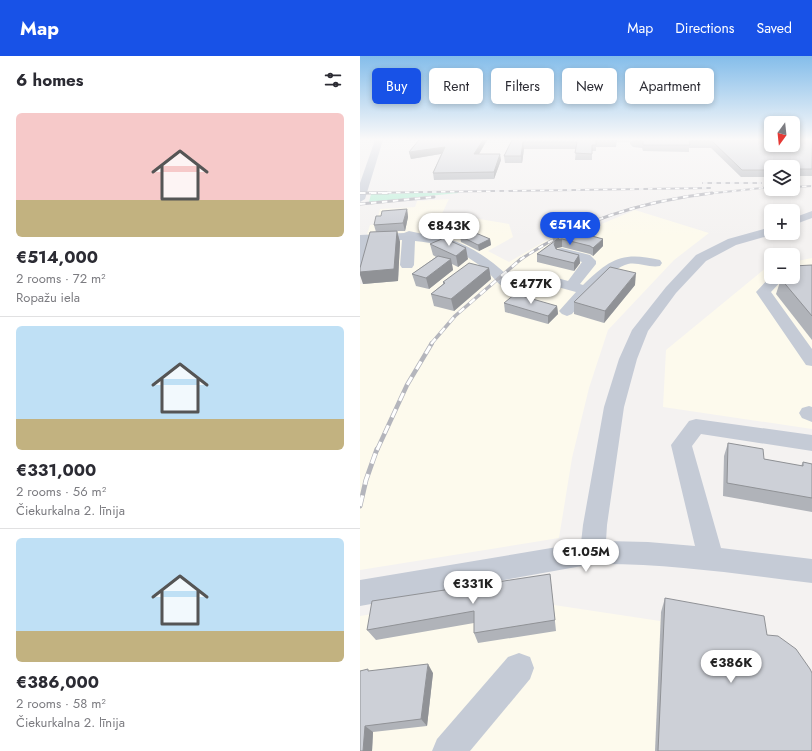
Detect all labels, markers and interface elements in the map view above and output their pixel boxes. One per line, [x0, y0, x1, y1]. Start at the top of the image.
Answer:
text: Map [20, 15, 59, 42]
text: Map [627, 18, 653, 38]
text: Directions [675, 18, 735, 38]
text: Saved [757, 18, 792, 38]
text: 6 homes [16, 68, 84, 92]
chip: Buy [372, 68, 421, 104]
chip: Rent [429, 68, 483, 104]
chip: Filters [491, 68, 554, 104]
chip: New [562, 68, 617, 104]
chip: Apartment [625, 68, 714, 104]
icon: filters [322, 69, 344, 91]
north arrow [764, 116, 800, 152]
map controls [764, 116, 800, 284]
icon: home [144, 139, 216, 211]
button: layers [764, 160, 800, 196]
button: + [764, 204, 800, 240]
pin: €514K [542, 212, 598, 246]
pin: €843K [421, 213, 477, 247]
text: €514K [549, 215, 591, 234]
text: €843K [428, 216, 470, 235]
text: €514,000 [16, 245, 98, 269]
button: − [764, 248, 800, 284]
text: 2 rooms · 72 m² [16, 269, 106, 288]
pin: €477K [503, 271, 559, 305]
text: €477K [510, 274, 552, 293]
text: Ropažu iela [16, 288, 80, 307]
icon: home [144, 352, 216, 424]
text: €331,000 [16, 458, 96, 482]
text: 2 rooms · 56 m² [16, 482, 106, 501]
text: Čiekurkalna 2. līnija [16, 501, 125, 520]
pin: €1.05M [553, 539, 619, 573]
text: €1.05M [562, 542, 610, 561]
icon: home [144, 564, 216, 636]
pin: €331K [445, 571, 501, 605]
text: €331K [453, 574, 493, 593]
pin: €386K [703, 650, 759, 684]
text: €386K [710, 653, 752, 672]
text: €386,000 [16, 670, 99, 694]
text: 2 rooms · 58 m² [16, 694, 106, 713]
text: Čiekurkalna 2. līnija [16, 713, 125, 732]

